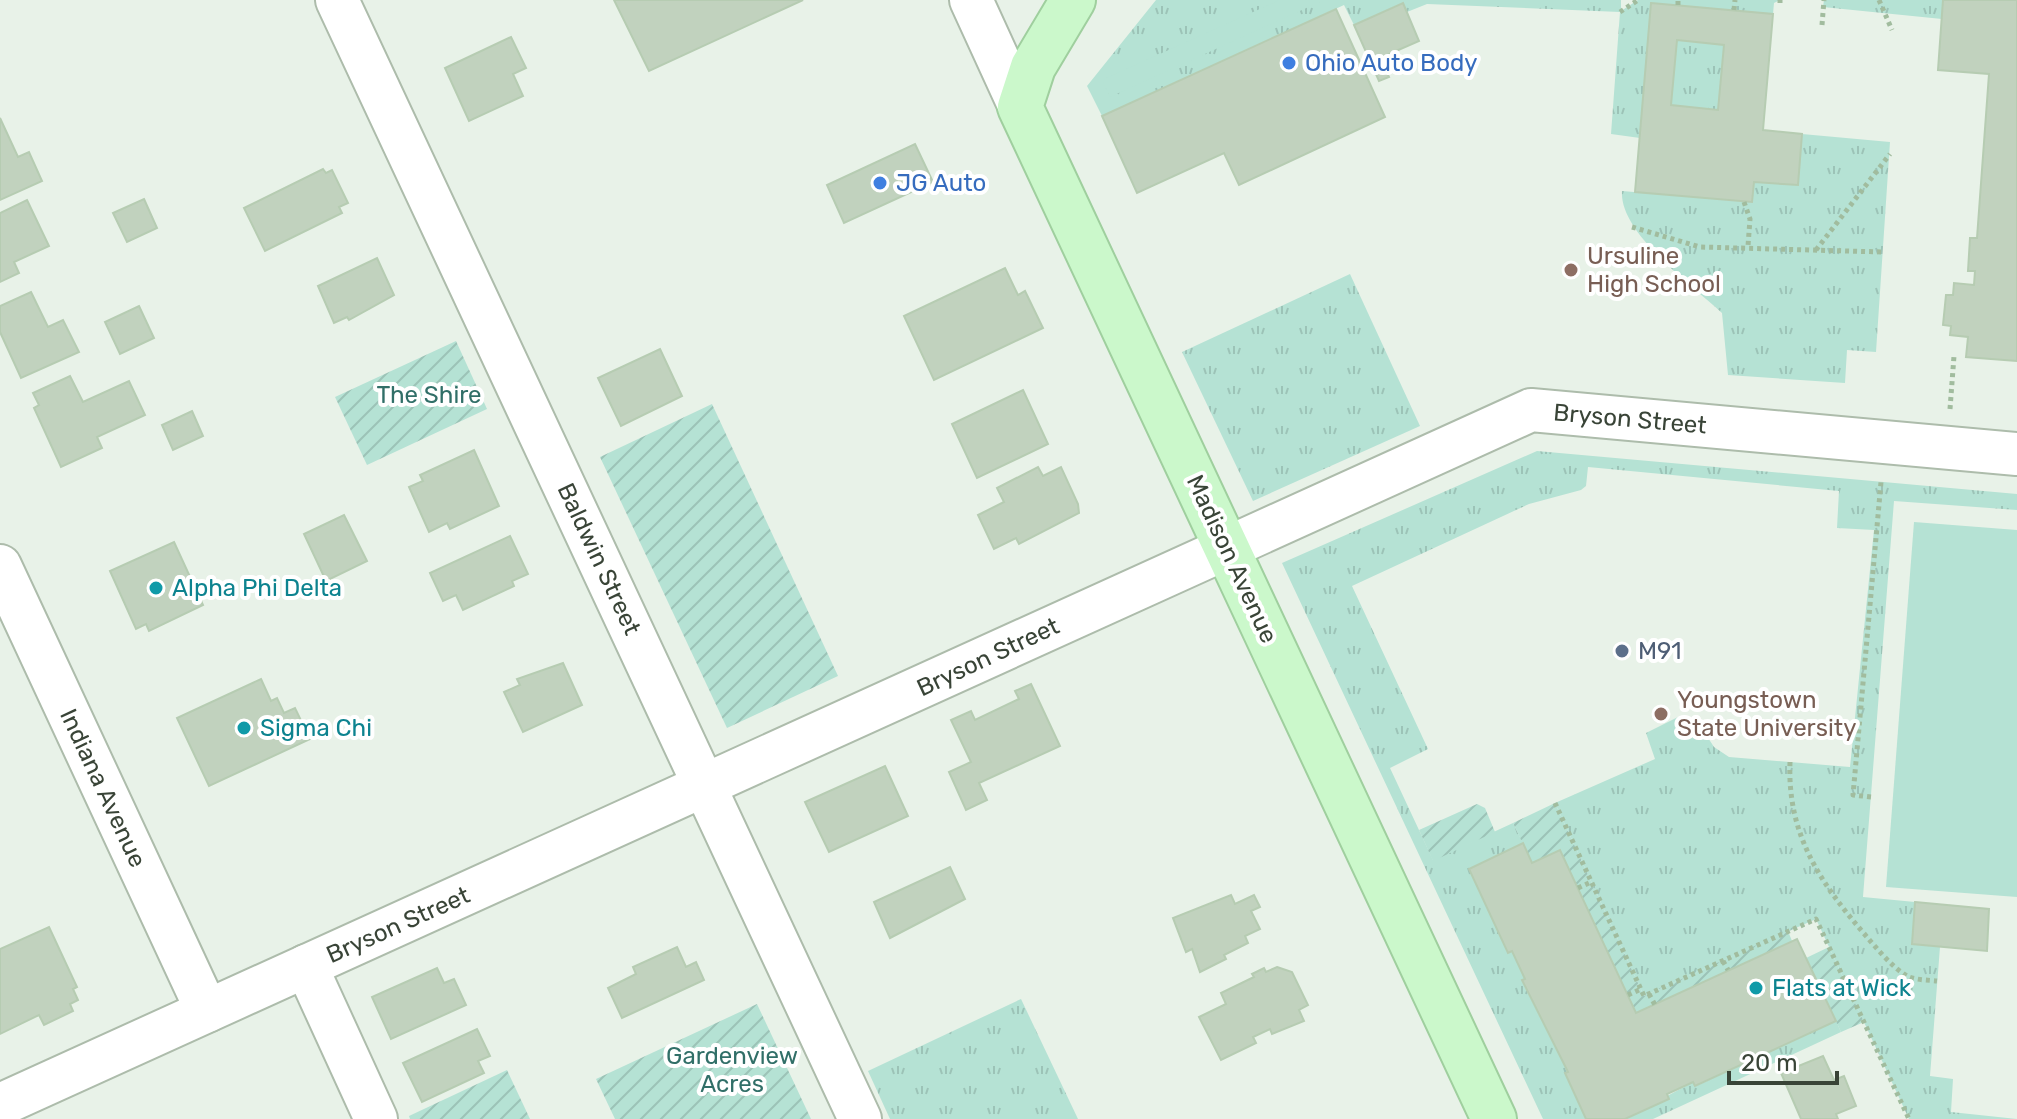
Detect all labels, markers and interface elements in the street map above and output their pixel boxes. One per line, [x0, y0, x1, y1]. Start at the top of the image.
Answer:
place label: Ohio Auto Body [1305, 49, 1477, 77]
marker: Ohio Auto Body [1280, 54, 1298, 72]
place label: JG Auto [896, 169, 986, 197]
marker: JG Auto [871, 174, 889, 192]
place label: Ursuline High School [1587, 242, 1721, 298]
marker: Ursuline High School [1562, 261, 1580, 279]
park label: The Shire [376, 381, 482, 409]
street label: Bryson Street [1552, 398, 1708, 440]
street label: Madison Avenue [1181, 470, 1283, 648]
street label: Baldwin Street [552, 479, 646, 639]
place label: Alpha Phi Delta [172, 574, 342, 602]
marker: Alpha Phi Delta [147, 579, 165, 597]
street label: Bryson Street [912, 612, 1064, 702]
place label: M91 [1638, 637, 1682, 665]
marker: M91 [1613, 642, 1631, 660]
place label: Youngstown State University [1677, 686, 1856, 742]
street label: Indiana Avenue [54, 704, 152, 872]
marker: Youngstown State University [1652, 705, 1670, 723]
place label: Sigma Chi [260, 714, 372, 742]
marker: Sigma Chi [235, 719, 253, 737]
street label: Bryson Street [322, 881, 474, 969]
place label: Flats at Wick [1772, 974, 1912, 1002]
marker: Flats at Wick [1747, 979, 1765, 997]
scale bar [1729, 1035, 1837, 1085]
park label: Gardenview Acres [666, 1042, 798, 1098]
text: 20 m [1741, 1049, 1798, 1077]

